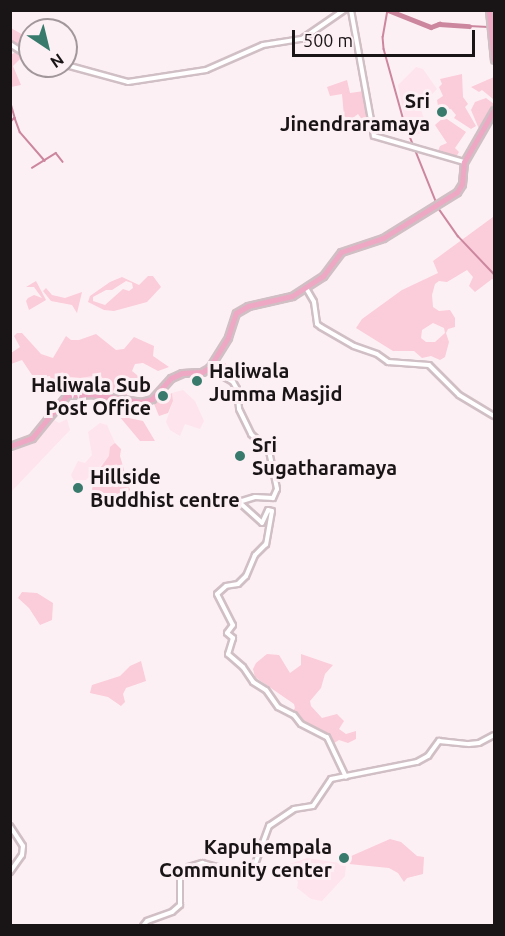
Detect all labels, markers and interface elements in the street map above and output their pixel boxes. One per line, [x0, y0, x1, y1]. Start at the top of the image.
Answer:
north arrow [18, 18, 78, 78]
scale bar [295, 18, 478, 56]
text: 500 m [303, 30, 353, 50]
text: N [47, 50, 67, 72]
place label: Sri Jinendraramaya [280, 88, 430, 135]
marker: Sri Jinendraramaya [435, 105, 449, 119]
place label: Haliwala Jumma Masjid [209, 358, 342, 405]
place label: Haliwala Sub Post Office [31, 372, 151, 419]
marker: Haliwala Jumma Masjid [190, 374, 204, 388]
marker: Haliwala Sub Post Office [156, 389, 170, 403]
place label: Sri Sugatharamaya [252, 432, 397, 479]
marker: Sri Sugatharamaya [233, 449, 247, 463]
place label: Hillside Buddhist centre [90, 464, 240, 511]
marker: Hillside Buddhist centre [71, 481, 85, 495]
place label: Kapuhempala Community center [159, 834, 332, 881]
marker: Kapuhempala Community center [337, 851, 351, 865]

